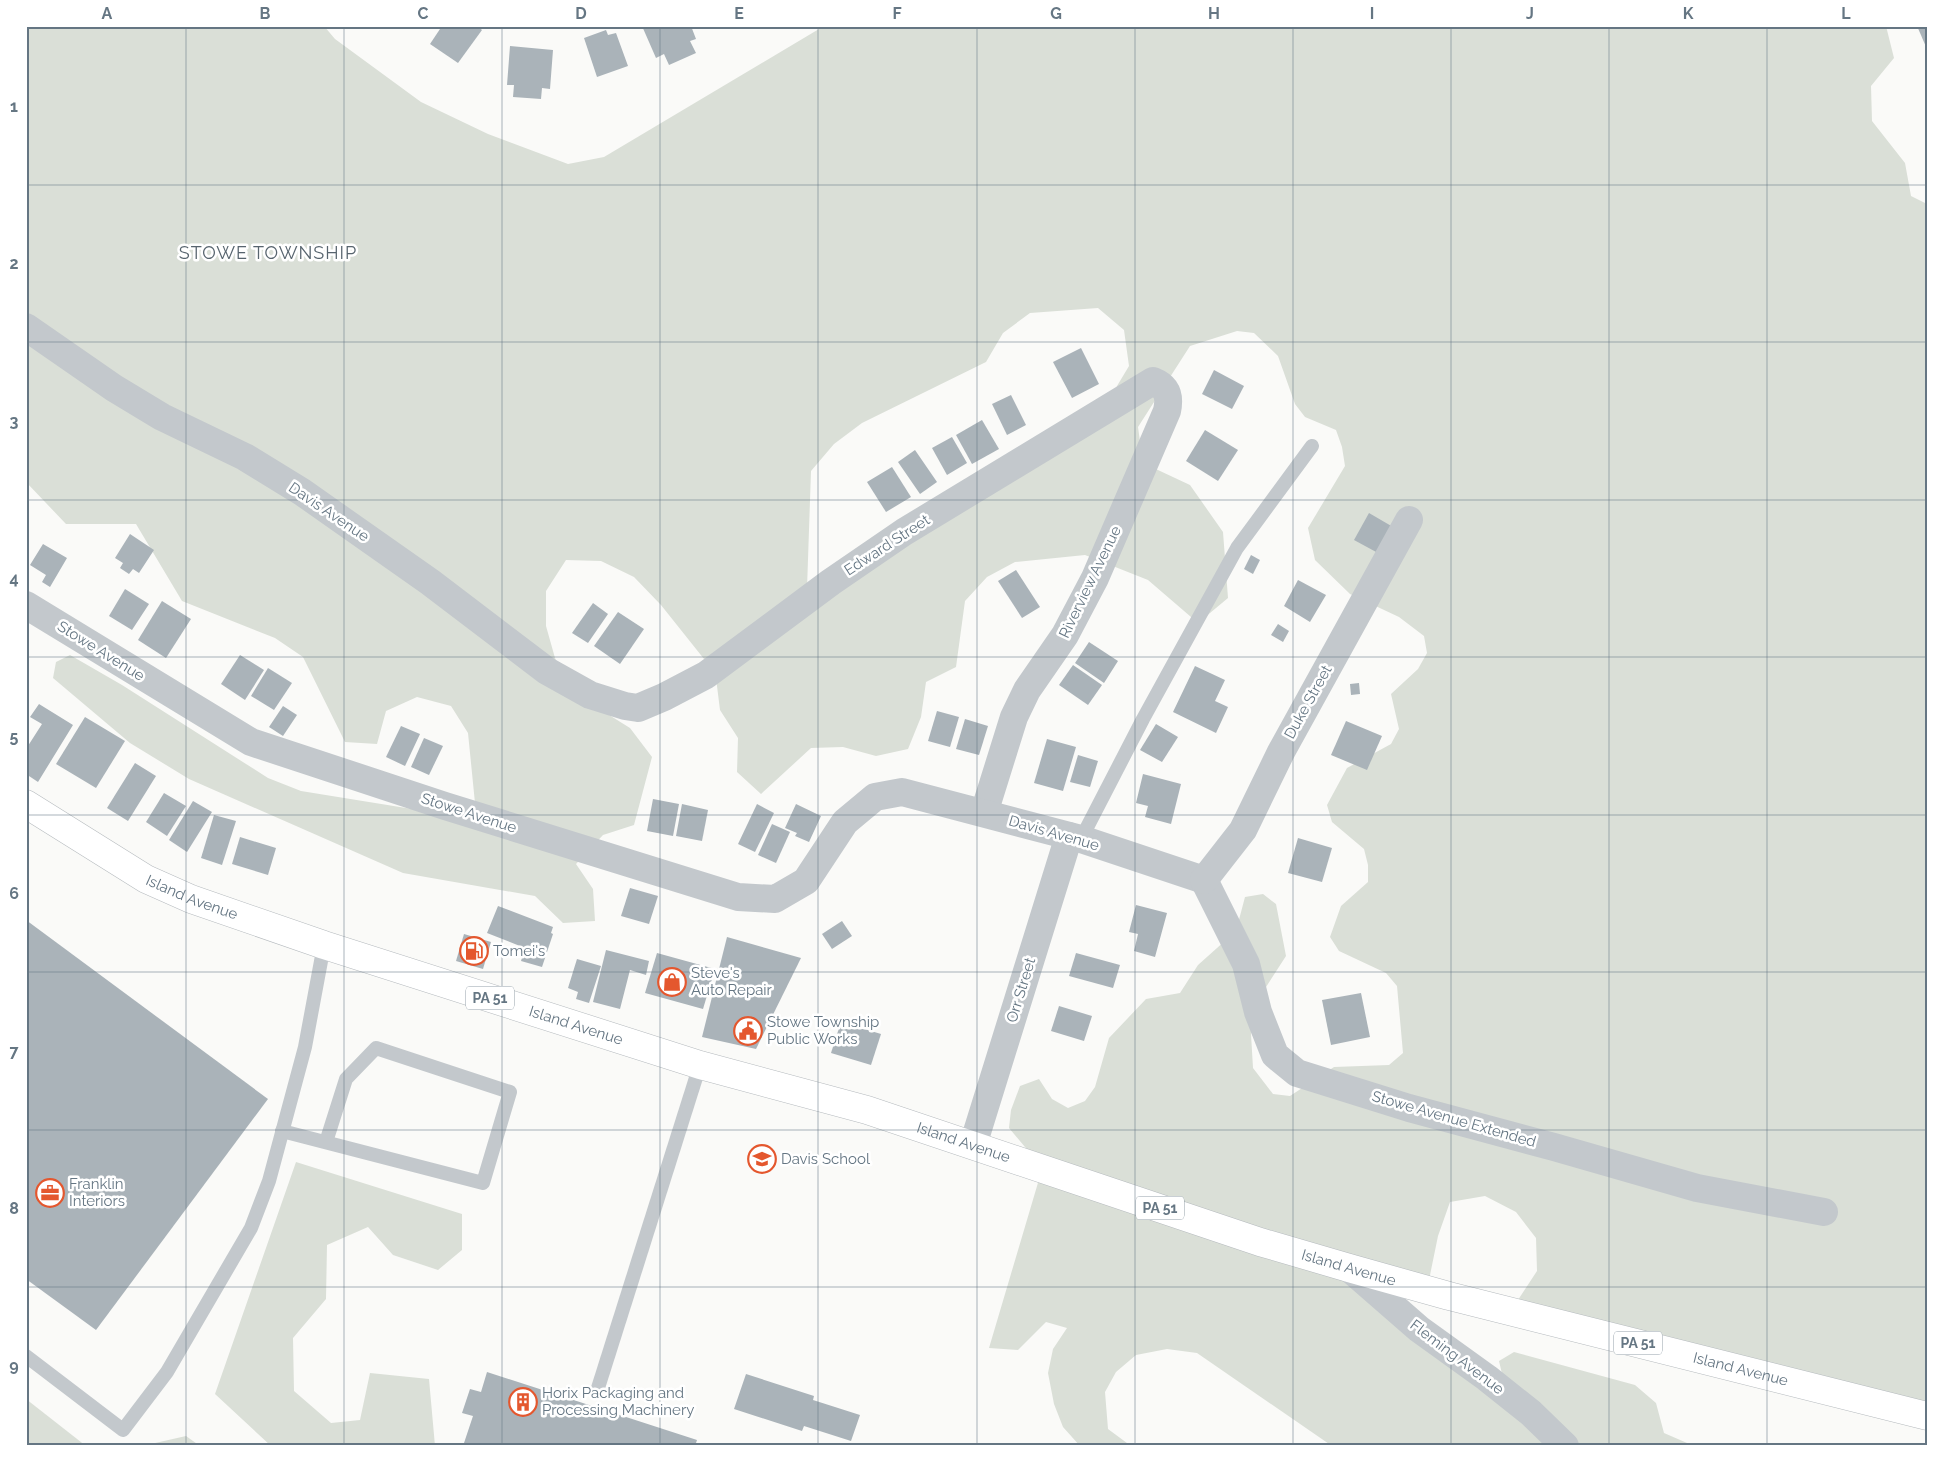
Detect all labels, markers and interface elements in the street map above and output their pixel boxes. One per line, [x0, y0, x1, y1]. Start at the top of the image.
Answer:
text: A [102, 4, 113, 23]
text: B [260, 4, 271, 23]
text: C [418, 4, 429, 23]
text: D [575, 4, 587, 23]
text: E [734, 4, 744, 23]
text: F [892, 4, 902, 23]
text: G [1050, 4, 1062, 23]
text: H [1208, 4, 1220, 23]
text: I [1370, 4, 1374, 23]
text: J [1526, 4, 1534, 23]
text: K [1683, 4, 1694, 23]
text: L [1841, 4, 1851, 23]
text: 1 [10, 97, 18, 116]
district label: STOWE TOWNSHIP [179, 242, 357, 263]
text: 2 [9, 254, 19, 273]
text: 3 [10, 412, 19, 431]
street label: Davis Avenue [285, 479, 373, 546]
street label: Edward Street [841, 511, 933, 579]
street label: Riverview Avenue [1055, 523, 1125, 641]
text: 4 [9, 569, 19, 588]
street label: Stowe Avenue [54, 617, 148, 685]
street label: Duke Street [1280, 662, 1336, 742]
text: 5 [10, 727, 19, 746]
street label: Stowe Avenue [419, 789, 519, 837]
street label: Davis Avenue [1007, 812, 1101, 855]
street label: Island Avenue [143, 871, 240, 924]
text: 6 [9, 884, 19, 903]
fuel station icon: Tomei's [459, 936, 489, 966]
place label: Tomei's [493, 942, 545, 960]
street label: Orr Street [1003, 955, 1039, 1025]
place label: Steve's Auto Repair [691, 964, 773, 999]
shop icon: Steve's Auto Repair [657, 967, 687, 997]
road number: PA 51 [466, 986, 514, 1010]
street label: Island Avenue [527, 1002, 625, 1049]
place label: Stowe Township Public Works [767, 1013, 879, 1048]
public building icon: Stowe Township Public Works [733, 1016, 763, 1046]
text: 7 [10, 1042, 19, 1061]
street label: Stowe Avenue Extended [1370, 1087, 1538, 1151]
street label: Island Avenue [915, 1118, 1013, 1167]
school or university icon: Davis School [747, 1144, 777, 1174]
place label: Davis School [781, 1150, 871, 1168]
place label: Franklin Interiors [69, 1175, 125, 1210]
office icon: Franklin Interiors [35, 1178, 65, 1208]
road number: PA 51 [1136, 1196, 1184, 1220]
text: 8 [9, 1199, 19, 1218]
street label: Island Avenue [1299, 1246, 1398, 1290]
street label: Fleming Avenue [1407, 1316, 1508, 1398]
road number: PA 51 [1614, 1332, 1662, 1355]
street label: Island Avenue [1691, 1349, 1790, 1390]
text: 9 [9, 1356, 19, 1375]
place label: Horix Packaging and Processing Machinery [542, 1384, 694, 1419]
building icon: Horix Packaging and Processing Machinery [508, 1387, 538, 1417]

